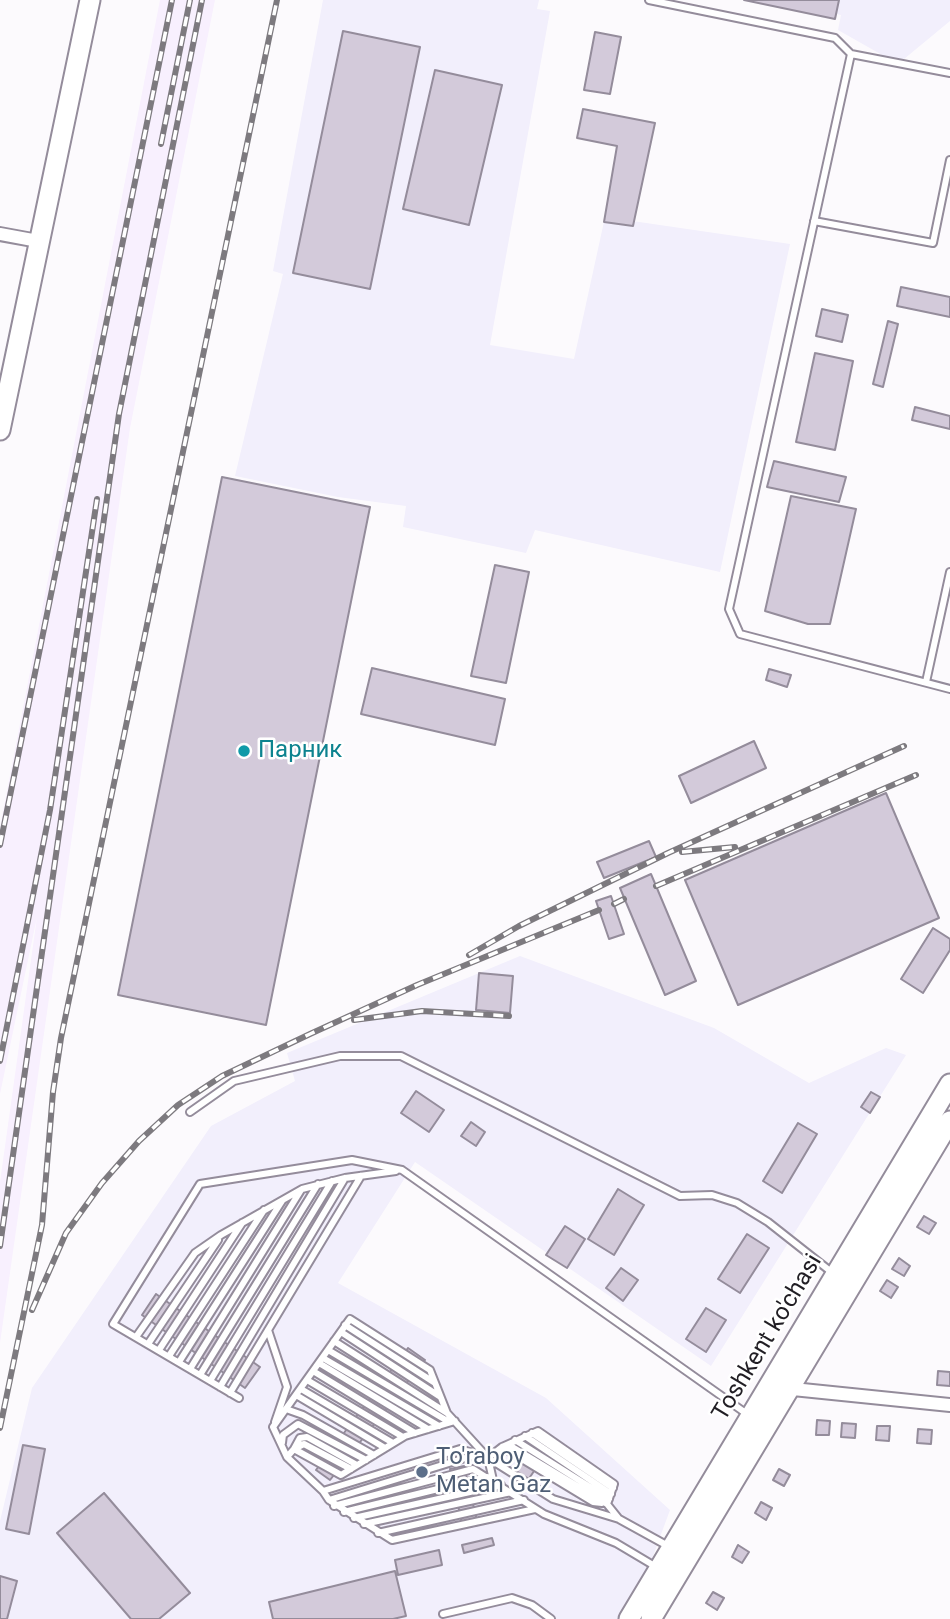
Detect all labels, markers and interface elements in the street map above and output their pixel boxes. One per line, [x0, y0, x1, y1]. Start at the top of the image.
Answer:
place label: Парник [258, 737, 342, 765]
marker: Парник [236, 743, 252, 759]
street label: Toshkent ko'chasi [707, 1250, 829, 1426]
place label: To'raboy Metan Gaz [436, 1444, 551, 1500]
marker: To'raboy Metan Gaz [414, 1464, 430, 1480]

